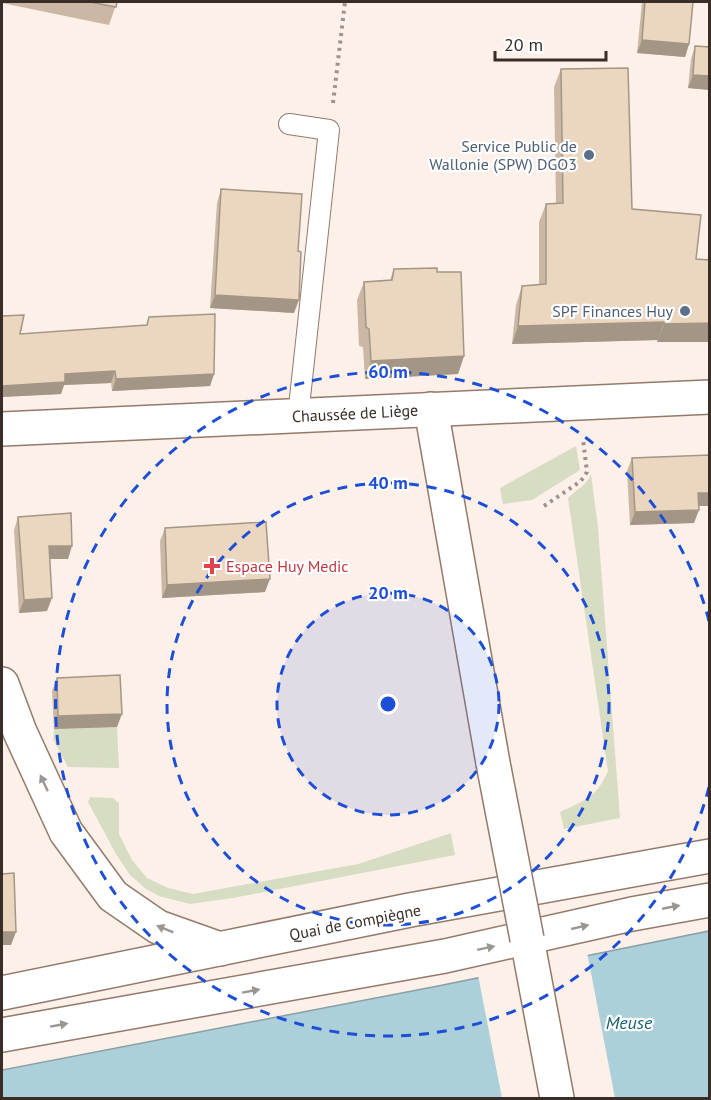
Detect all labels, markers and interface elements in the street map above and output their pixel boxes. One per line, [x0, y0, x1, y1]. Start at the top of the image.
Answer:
scale bar [495, 24, 606, 62]
text: 20 m [504, 33, 543, 56]
place label: Service Public de Wallonie (SPW) DGO3 [429, 136, 577, 174]
marker: Service Public de Wallonie (SPW) DGO3 [582, 148, 596, 162]
place label: SPF Finances Huy [552, 301, 674, 321]
marker: SPF Finances Huy [678, 304, 692, 318]
text: 60 m [368, 360, 408, 383]
street label: Chaussée de Liège [291, 400, 419, 426]
text: 40 m [368, 471, 408, 494]
place label: Espace Huy Medic [226, 556, 349, 576]
marker: Espace Huy Medic [203, 557, 221, 575]
text: 20 m [368, 581, 408, 604]
centre of rings [378, 694, 398, 714]
one-way arrow [39, 774, 48, 791]
street label: Quai de Compiègne [288, 899, 422, 945]
one-way arrow [662, 902, 681, 911]
one-way arrow [570, 921, 589, 931]
one-way arrow [155, 924, 173, 934]
one-way arrow [476, 942, 495, 952]
one-way arrow [242, 986, 261, 995]
water label: Meuse [606, 1011, 653, 1034]
one-way arrow [50, 1020, 69, 1029]

